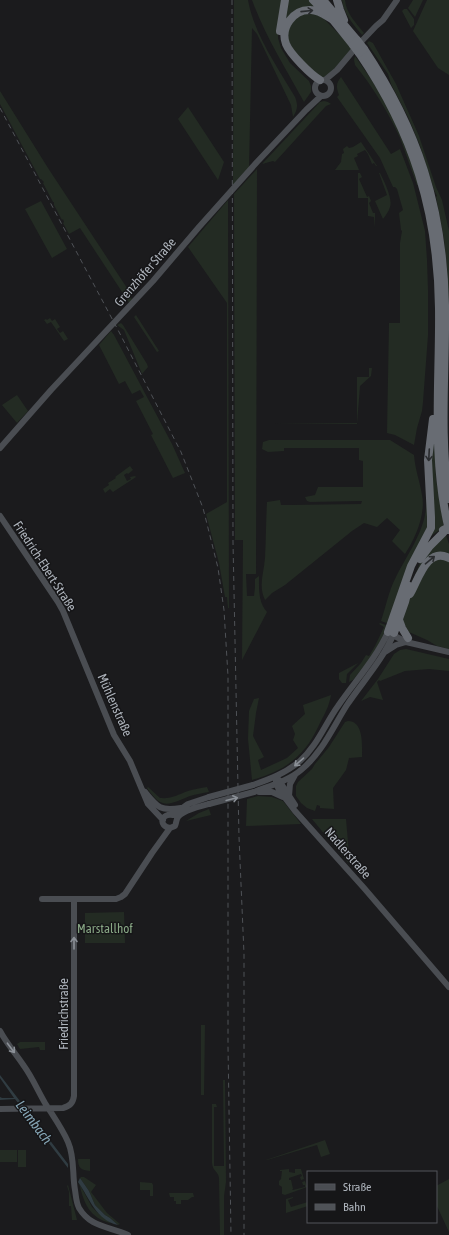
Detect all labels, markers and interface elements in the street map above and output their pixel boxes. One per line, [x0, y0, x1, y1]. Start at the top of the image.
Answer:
one-way arrow [300, 7, 313, 15]
street label: Grenzhöfer Straße [111, 235, 179, 309]
one-way arrow [425, 448, 432, 461]
street label: Friedrich-Ebert-Straße [10, 518, 80, 614]
one-way arrow [425, 556, 435, 565]
street label: Mühlenstraße [95, 671, 135, 739]
one-way arrow [293, 757, 304, 766]
one-way arrow [225, 794, 238, 802]
street label: Nadlerstraße [322, 824, 374, 882]
park label: Marstallhof [77, 921, 133, 936]
one-way arrow [70, 937, 78, 950]
street label: Friedrichstraße [56, 978, 71, 1050]
one-way arrow [7, 1042, 15, 1053]
water label: Leimbach [13, 1097, 56, 1147]
legend [307, 1171, 437, 1223]
text: Straße [343, 1180, 371, 1194]
text: Bahn [343, 1200, 366, 1214]

